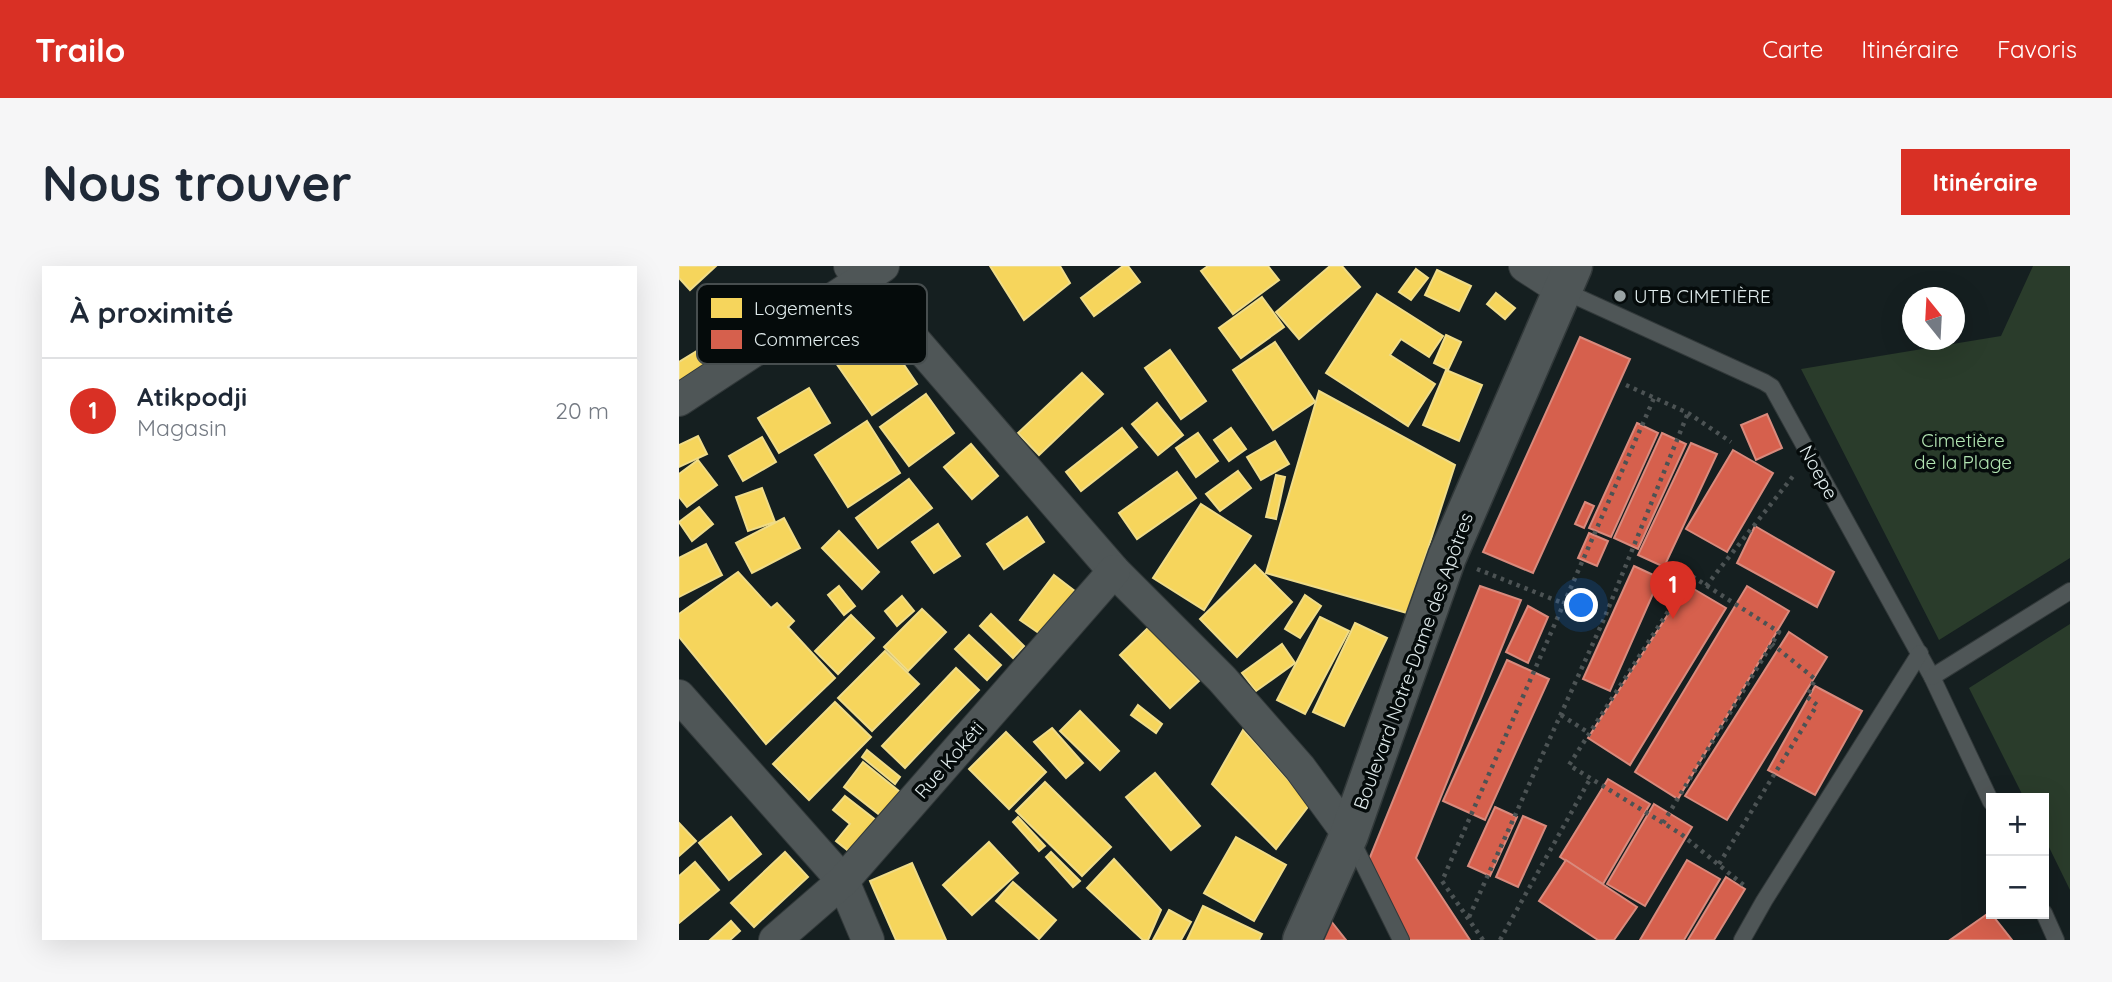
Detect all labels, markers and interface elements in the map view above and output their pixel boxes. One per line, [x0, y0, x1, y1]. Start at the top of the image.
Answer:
text: Trailo [35, 29, 125, 70]
text: Carte [1762, 34, 1823, 64]
text: Itinéraire [1861, 34, 1959, 64]
text: Favoris [1997, 34, 2077, 64]
button: Itinéraire [1901, 149, 2070, 215]
text: Nous trouver [42, 152, 352, 213]
legend [697, 284, 927, 364]
place label: UTB CIMETIÈRE [1634, 284, 1771, 308]
north arrow [1902, 287, 1965, 350]
marker: UTB CIMETIÈRE [1612, 288, 1628, 304]
text: À proximité [70, 293, 234, 331]
text: Logements [754, 296, 853, 320]
text: Commerces [754, 327, 860, 351]
text: Atikpodji [137, 380, 247, 413]
text: 1 [89, 396, 97, 425]
text: 20 m [555, 396, 609, 425]
text: Magasin [137, 413, 227, 442]
park label: Cimetière de la Plage [1914, 428, 2012, 474]
street label: Noepe [1794, 441, 1844, 503]
street label: Boulevard Notre-Dame des Apôtres [1348, 509, 1478, 813]
pin: 1 [1650, 561, 1696, 619]
your location [1564, 588, 1598, 622]
street label: Rue Kokéti [909, 717, 989, 803]
map controls [1986, 793, 2049, 919]
button: + [1986, 793, 2049, 856]
button: − [1986, 856, 2049, 919]

